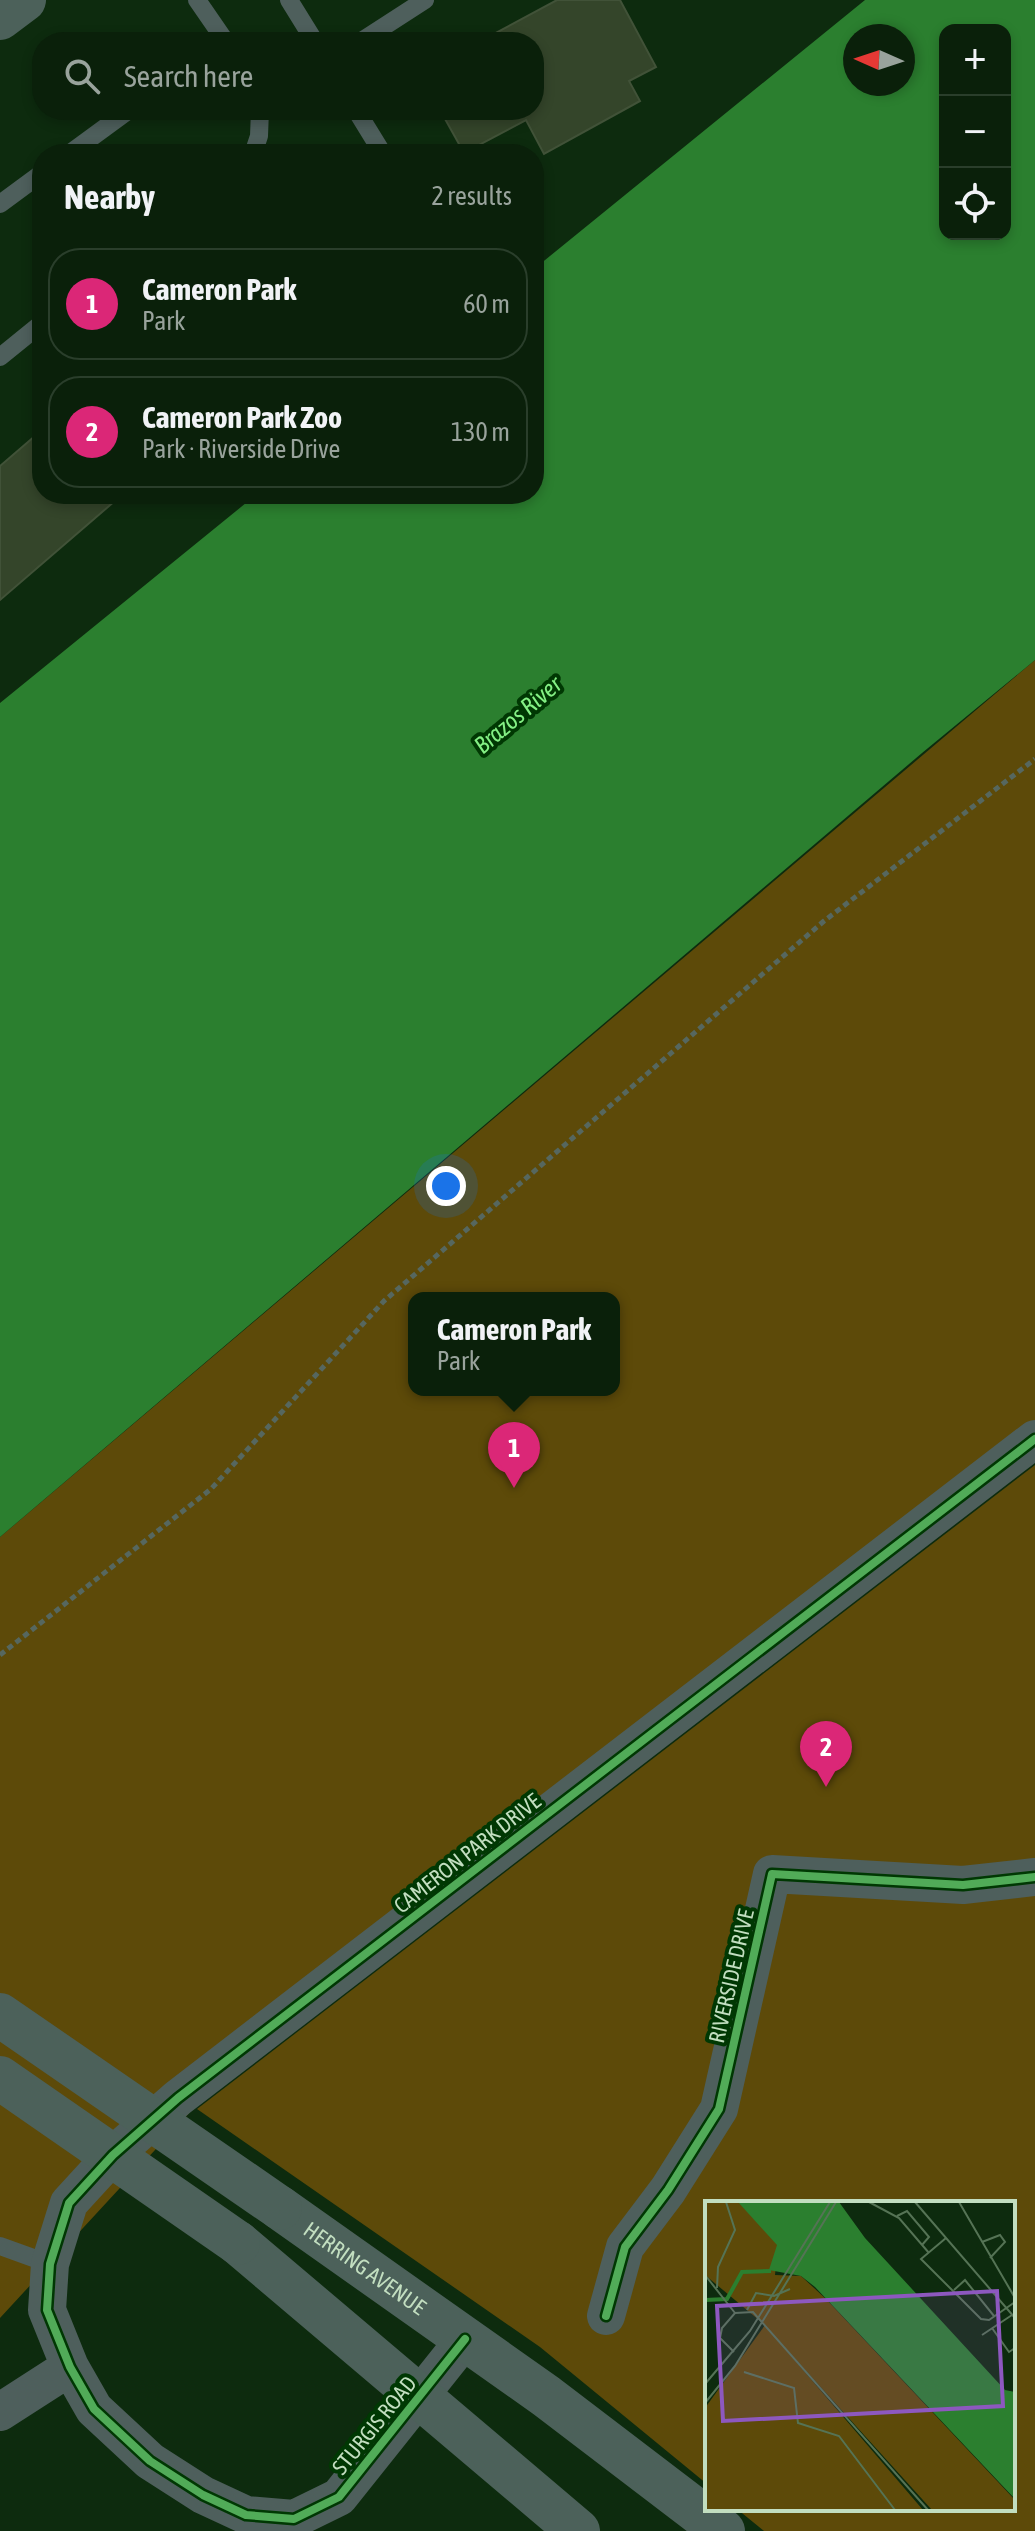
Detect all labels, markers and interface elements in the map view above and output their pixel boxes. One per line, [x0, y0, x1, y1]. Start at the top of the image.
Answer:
north arrow [843, 24, 915, 96]
map controls [939, 24, 1011, 240]
button: + [939, 24, 1011, 96]
search box [32, 32, 544, 120]
icon: search [60, 54, 104, 98]
text: Search here [124, 59, 253, 93]
button: − [939, 96, 1011, 168]
button: locate [939, 168, 1011, 240]
text: Nearby [64, 177, 155, 216]
text: 2 results [431, 181, 512, 211]
text: Cameron Park [142, 272, 296, 306]
text: 1 [86, 289, 98, 319]
text: 60 m [463, 289, 510, 319]
text: Park [142, 306, 185, 336]
text: Cameron Park Zoo [142, 400, 342, 434]
text: 2 [86, 417, 98, 447]
text: 130 m [451, 417, 510, 447]
text: Park · Riverside Drive [142, 434, 340, 464]
water label: Brazos River [469, 670, 567, 759]
your location [426, 1166, 466, 1206]
popup [408, 1292, 620, 1396]
text: Cameron Park [437, 1312, 591, 1346]
text: Park [437, 1346, 480, 1376]
pin: 1 [488, 1422, 540, 1488]
pin: 2 [800, 1721, 852, 1787]
street label: CAMERON PARK DRIVE [388, 1787, 546, 1918]
street label: RIVERSIDE DRIVE [703, 1906, 759, 2045]
inset map [705, 2201, 1015, 2511]
street label: HERRING AVENUE [299, 2216, 431, 2320]
street label: STURGIS ROAD [326, 2371, 422, 2479]

